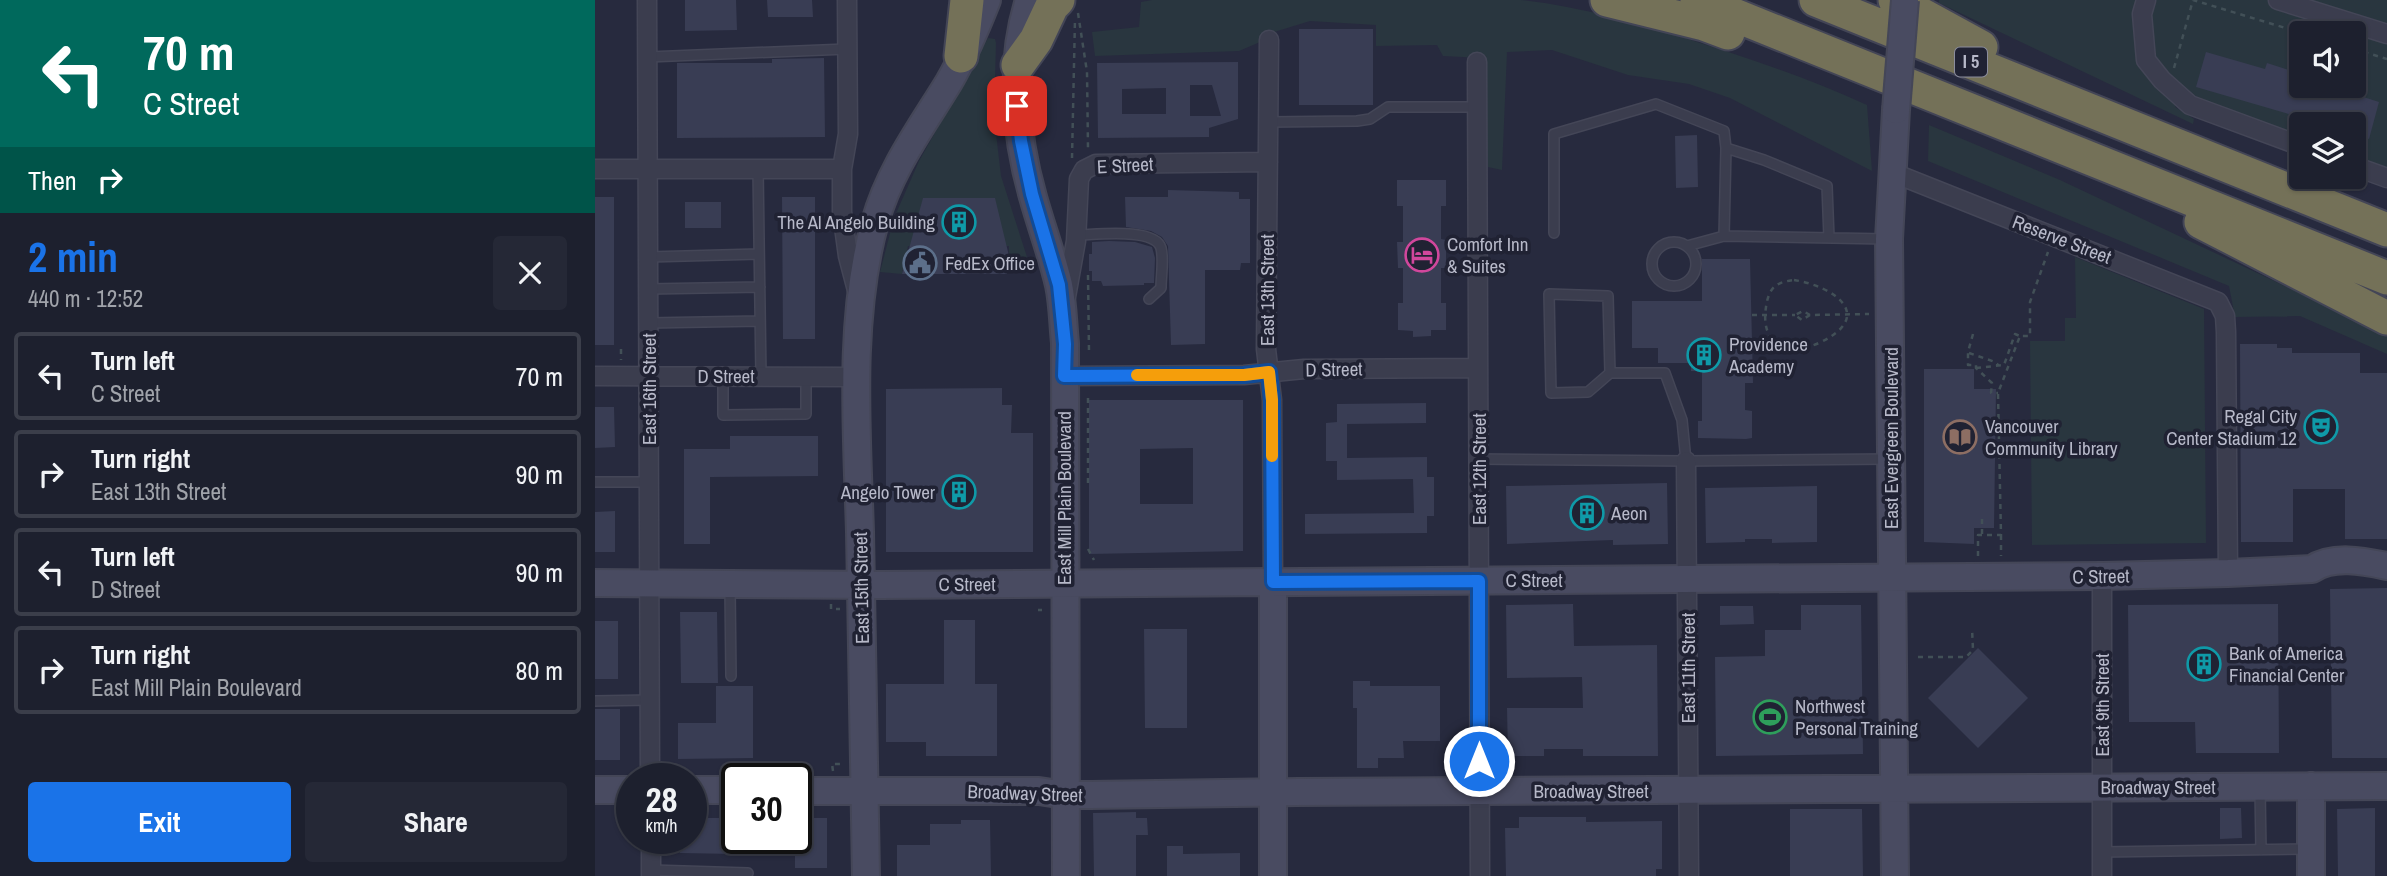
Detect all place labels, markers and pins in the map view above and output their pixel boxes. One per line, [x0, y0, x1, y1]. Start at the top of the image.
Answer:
pin [987, 76, 1047, 136]
building icon: The Al Angelo Building [940, 203, 978, 241]
place label: The Al Angelo Building [777, 209, 935, 235]
place label: Comfort Inn & Suites [1447, 231, 1528, 279]
hotel icon: Comfort Inn & Suites [1403, 236, 1441, 274]
public building icon: FedEx Office [901, 244, 939, 282]
place label: FedEx Office [945, 250, 1035, 276]
place label: Providence Academy [1728, 331, 1808, 379]
building icon: Providence Academy [1685, 336, 1723, 374]
place label: Regal City Center Stadium 12 [2166, 403, 2297, 451]
theatre icon: Regal City Center Stadium 12 [2302, 408, 2340, 446]
place label: Vancouver Community Library [1985, 413, 2118, 461]
library icon: Vancouver Community Library [1941, 418, 1979, 456]
building icon: Angelo Tower [940, 473, 978, 511]
place label: Angelo Tower [840, 479, 936, 505]
building icon: Aeon [1568, 494, 1606, 532]
place label: Aeon [1610, 500, 1647, 526]
place label: Bank of America Financial Center [2229, 640, 2345, 688]
building icon: Bank of America Financial Center [2185, 645, 2223, 683]
place label: Northwest Personal Training [1795, 693, 1918, 741]
sports icon: Northwest Personal Training [1751, 698, 1789, 736]

